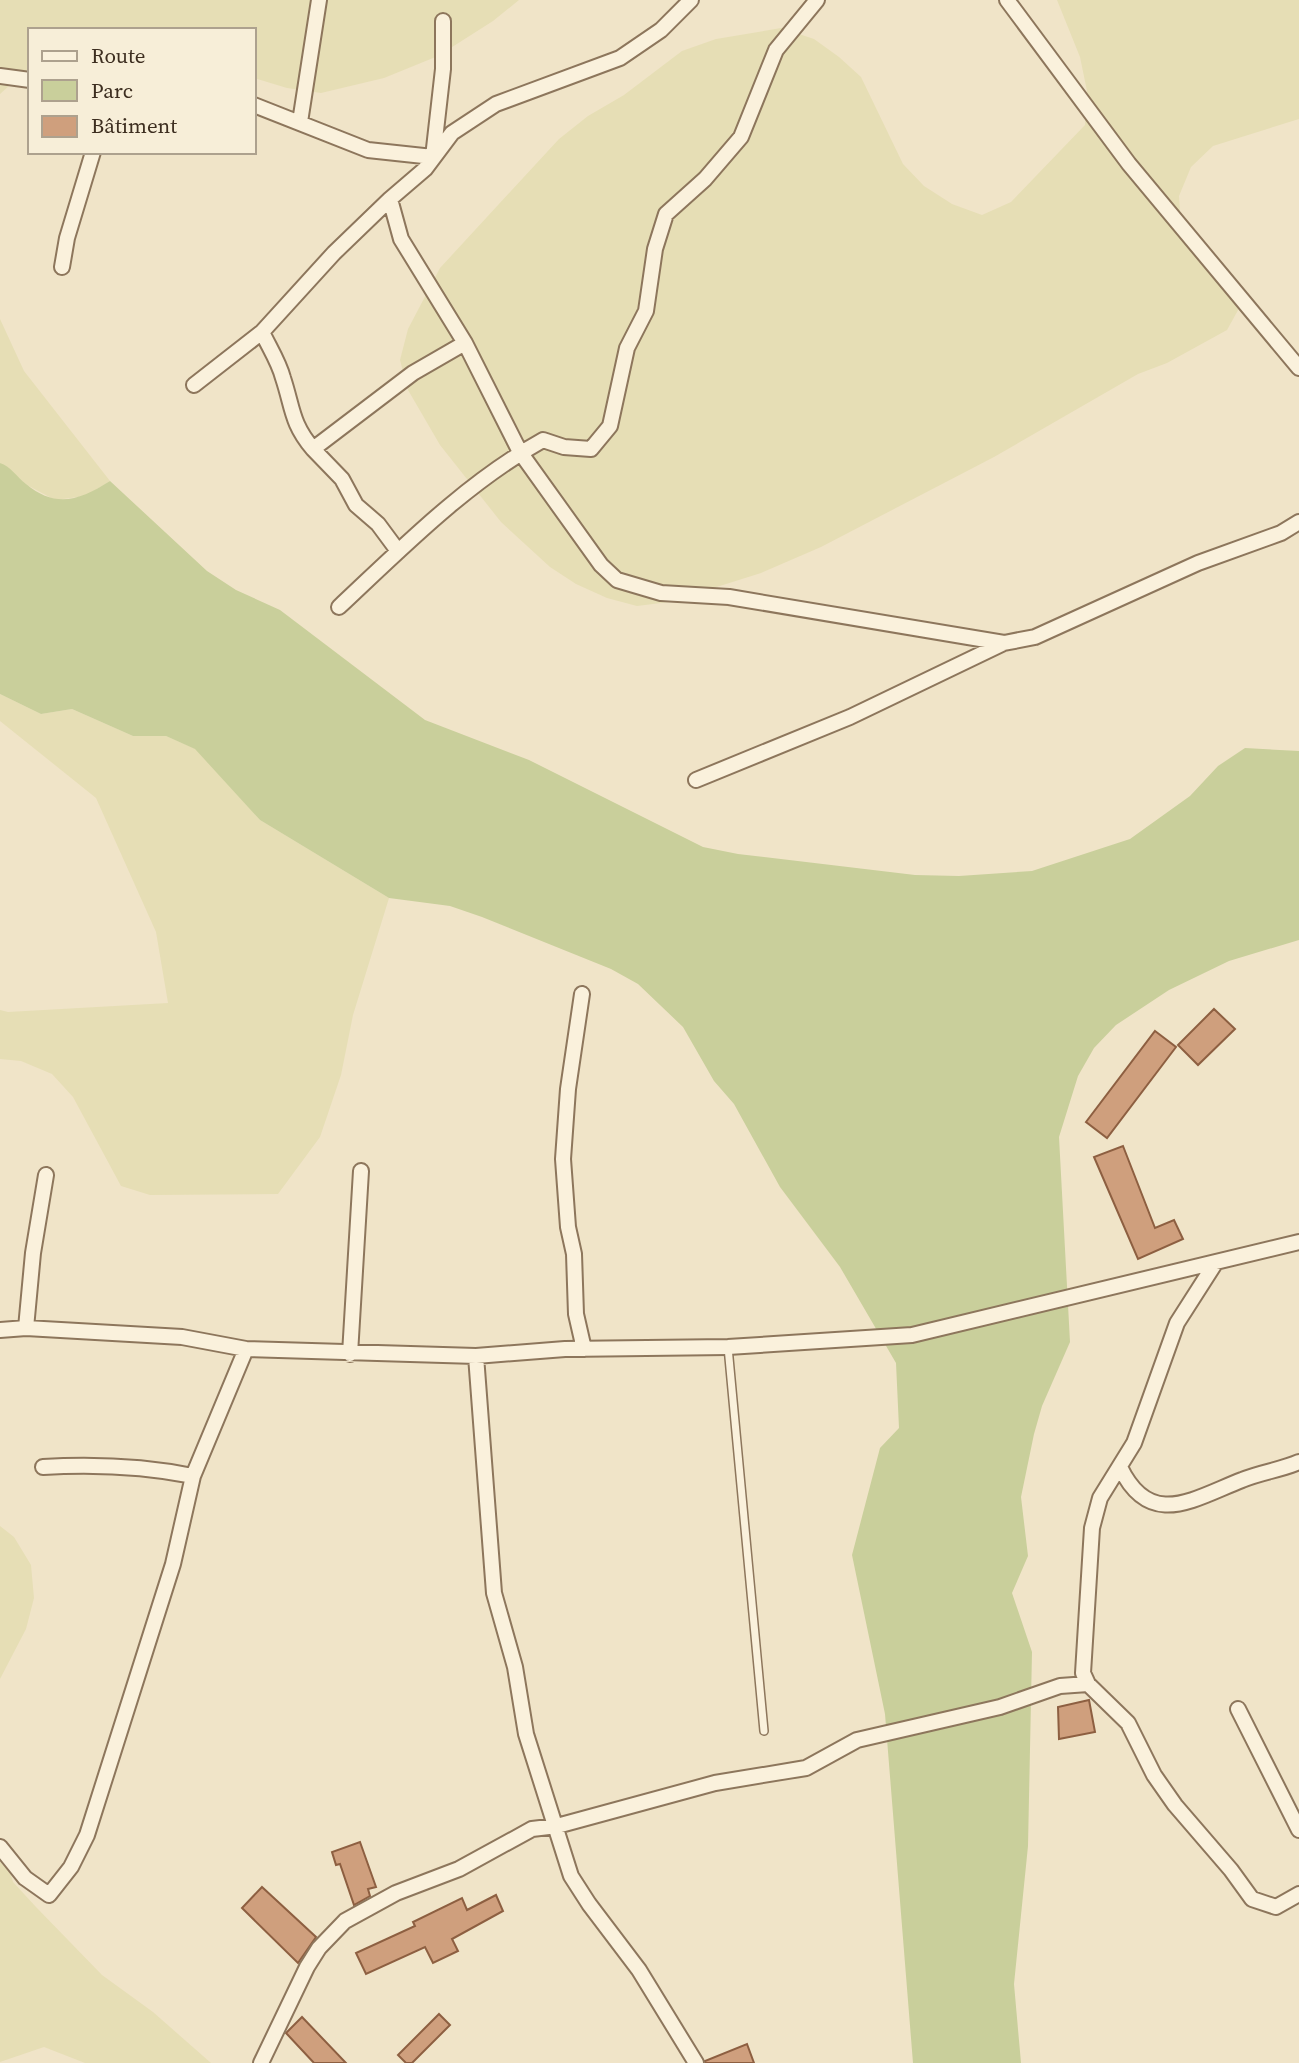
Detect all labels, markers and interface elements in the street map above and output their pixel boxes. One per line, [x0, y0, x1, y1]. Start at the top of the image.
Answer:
legend [28, 28, 256, 154]
text: Route [91, 41, 146, 70]
text: Parc [91, 76, 133, 105]
text: Bâtiment [91, 111, 177, 140]

